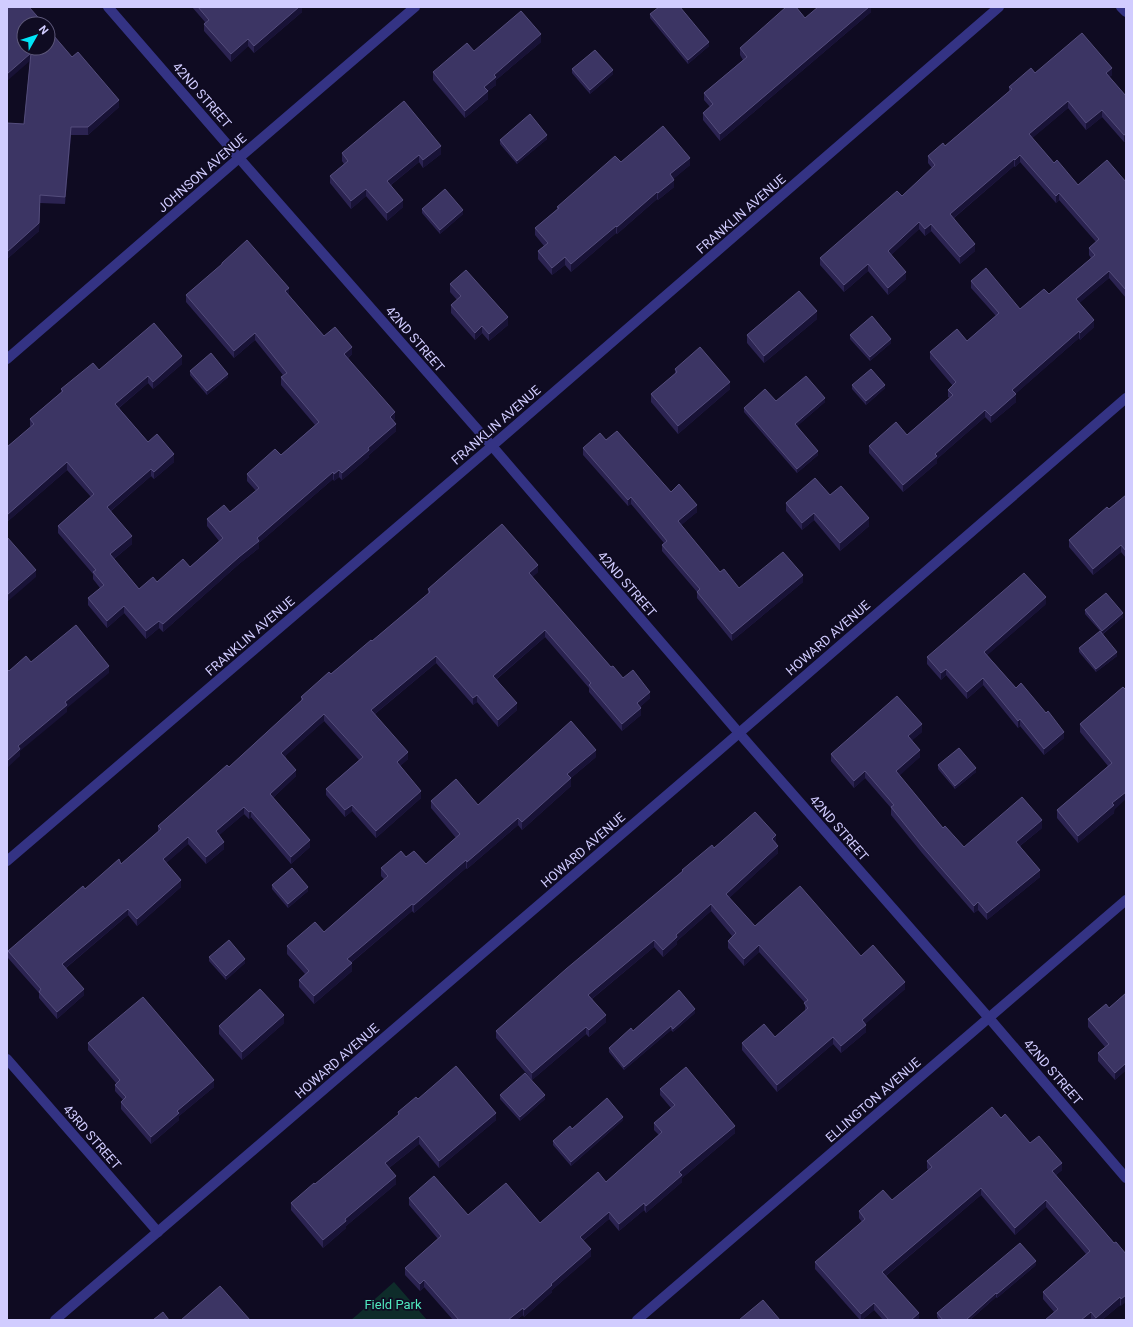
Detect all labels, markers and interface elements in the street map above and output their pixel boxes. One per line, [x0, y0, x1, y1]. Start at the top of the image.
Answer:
north arrow [16, 16, 56, 56]
text: N [36, 23, 51, 37]
street label: 42ND STREET [170, 59, 235, 131]
street label: JOHNSON AVENUE [155, 130, 249, 216]
street label: FRANKLIN AVENUE [693, 171, 789, 257]
street label: 42ND STREET [383, 303, 448, 375]
street label: FRANKLIN AVENUE [448, 382, 544, 468]
street label: 42ND STREET [595, 548, 660, 620]
street label: FRANKLIN AVENUE [202, 593, 298, 679]
street label: HOWARD AVENUE [783, 597, 873, 679]
street label: 42ND STREET [807, 792, 872, 864]
street label: HOWARD AVENUE [538, 809, 628, 891]
street label: HOWARD AVENUE [292, 1020, 382, 1102]
street label: 42ND STREET [1021, 1036, 1086, 1108]
street label: ELLINGTON AVENUE [823, 1055, 923, 1145]
street label: 43RD STREET [60, 1102, 124, 1172]
park label: Field Park [364, 1297, 422, 1312]

